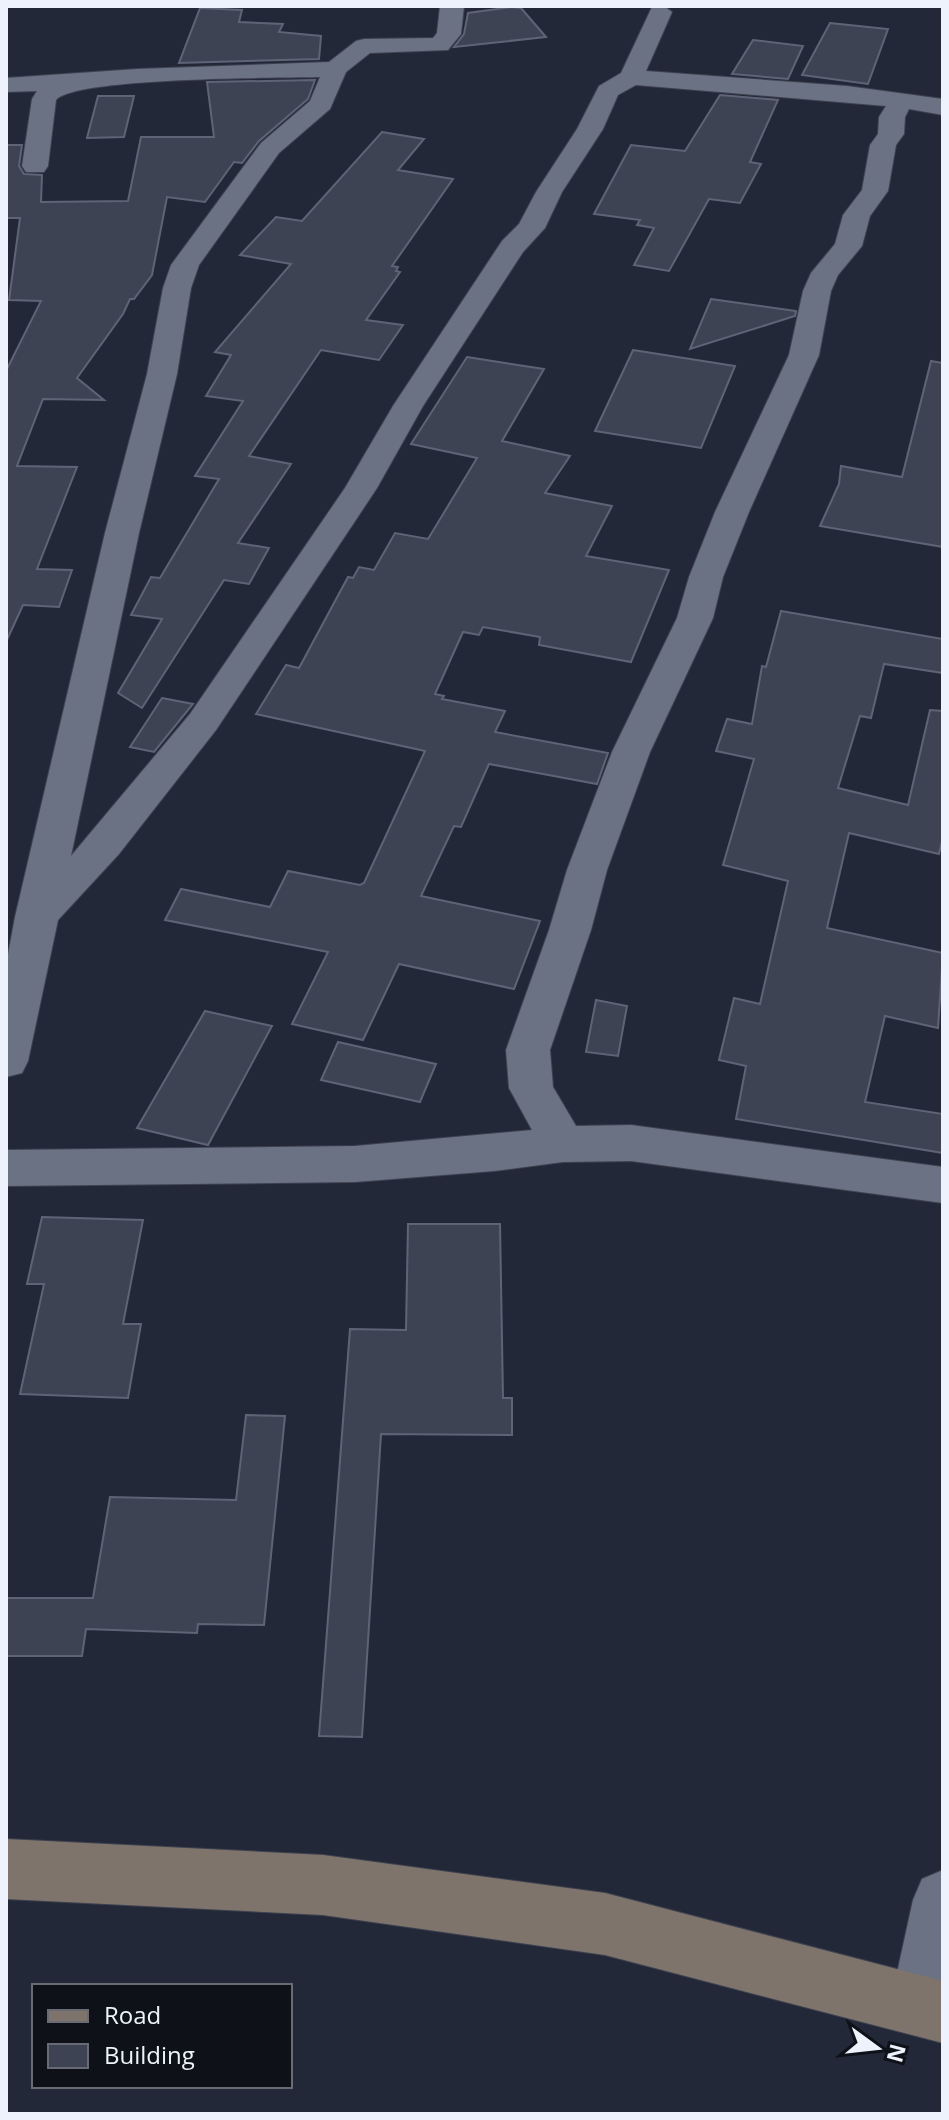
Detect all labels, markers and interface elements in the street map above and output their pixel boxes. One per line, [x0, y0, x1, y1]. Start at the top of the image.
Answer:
legend [32, 1984, 292, 2088]
text: Road [104, 1998, 161, 2031]
north arrow [837, 2008, 917, 2088]
text: Building [104, 2038, 195, 2071]
text: N [880, 2041, 914, 2066]

